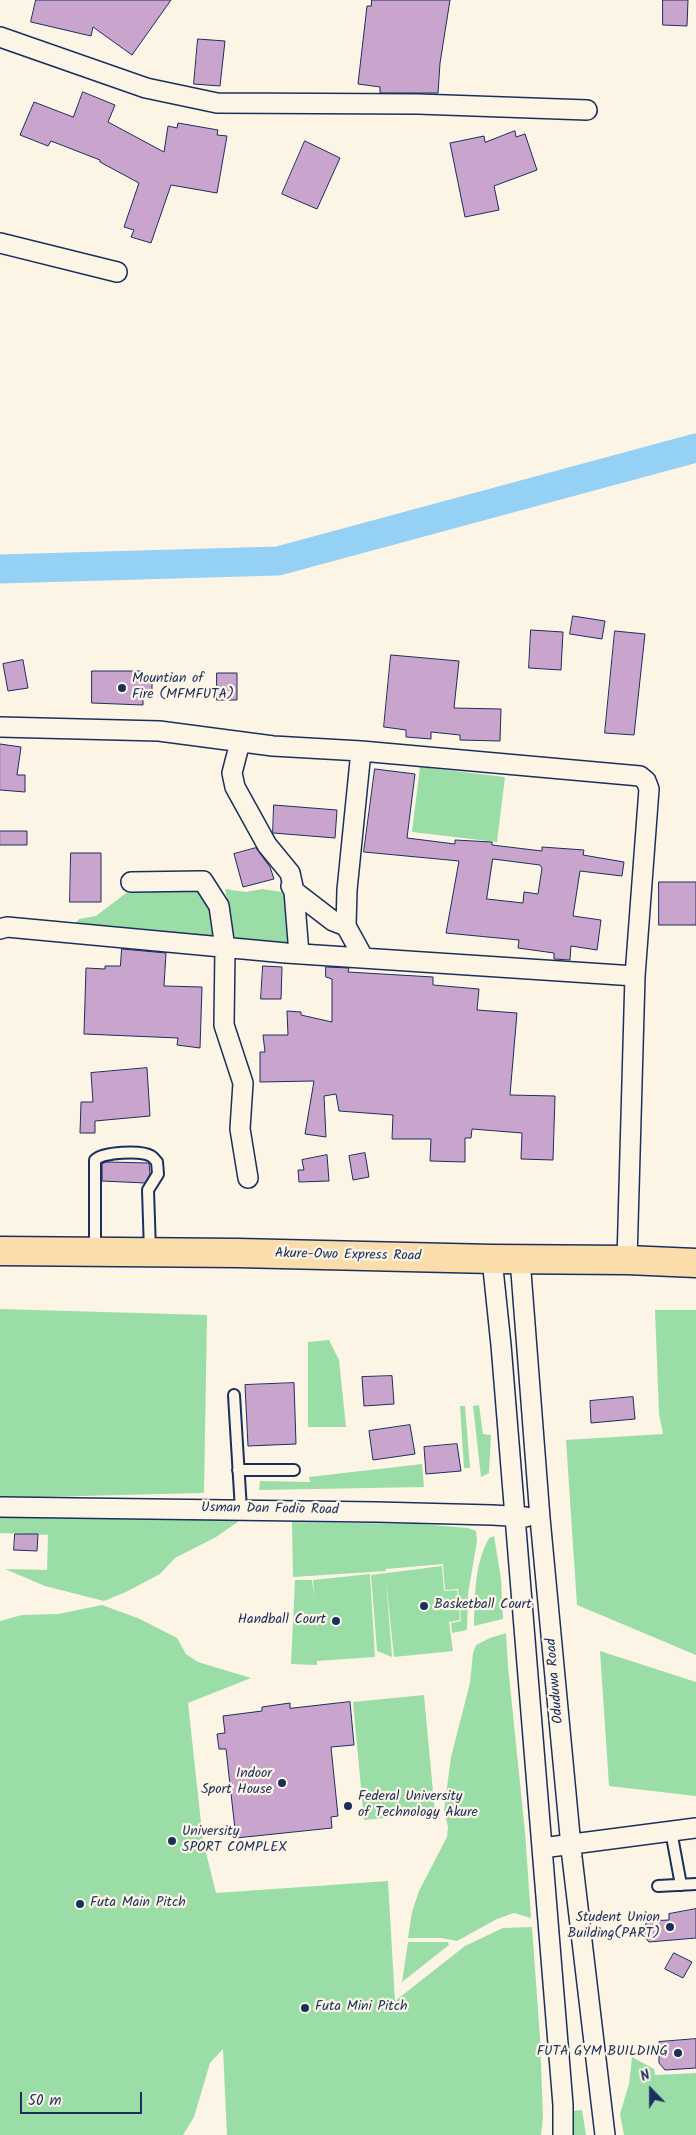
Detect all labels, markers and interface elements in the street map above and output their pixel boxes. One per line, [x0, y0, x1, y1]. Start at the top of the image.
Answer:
place label: Mountian of Fire (MFMFUTA) [132, 672, 234, 704]
marker: Mountian of Fire (MFMFUTA) [116, 682, 128, 694]
street label: Akure-Owo Express Road [275, 1246, 421, 1266]
street label: Usman Dan Fodio Road [201, 1500, 339, 1520]
place label: Basketball Court [434, 1598, 532, 1614]
marker: Basketball Court [418, 1600, 430, 1612]
place label: Handball Court [238, 1613, 326, 1629]
marker: Handball Court [330, 1615, 342, 1627]
street label: Oduduwa Road [544, 1638, 568, 1724]
place label: Indoor Sport House [201, 1767, 272, 1800]
marker: Indoor Sport House [276, 1777, 288, 1789]
place label: Federal University of Technology Akure [358, 1790, 478, 1822]
marker: Federal University of Technology Akure [342, 1800, 354, 1812]
place label: University SPORT COMPLEX [182, 1825, 287, 1858]
marker: University SPORT COMPLEX [166, 1835, 178, 1847]
place label: Futa Main Pitch [90, 1896, 186, 1912]
marker: Futa Main Pitch [74, 1898, 86, 1910]
place label: Student Union Building(PART) [568, 1911, 660, 1944]
marker: Student Union Building(PART) [664, 1921, 676, 1933]
place label: Futa Mini Pitch [315, 2000, 408, 2016]
marker: Futa Mini Pitch [299, 2002, 311, 2014]
place label: FUTA GYM BUILDING [537, 2045, 668, 2061]
marker: FUTA GYM BUILDING [672, 2047, 684, 2059]
text: N [637, 2064, 654, 2088]
north arrow [626, 2065, 676, 2115]
scale bar [22, 2082, 145, 2114]
text: 50 m [28, 2089, 62, 2113]

